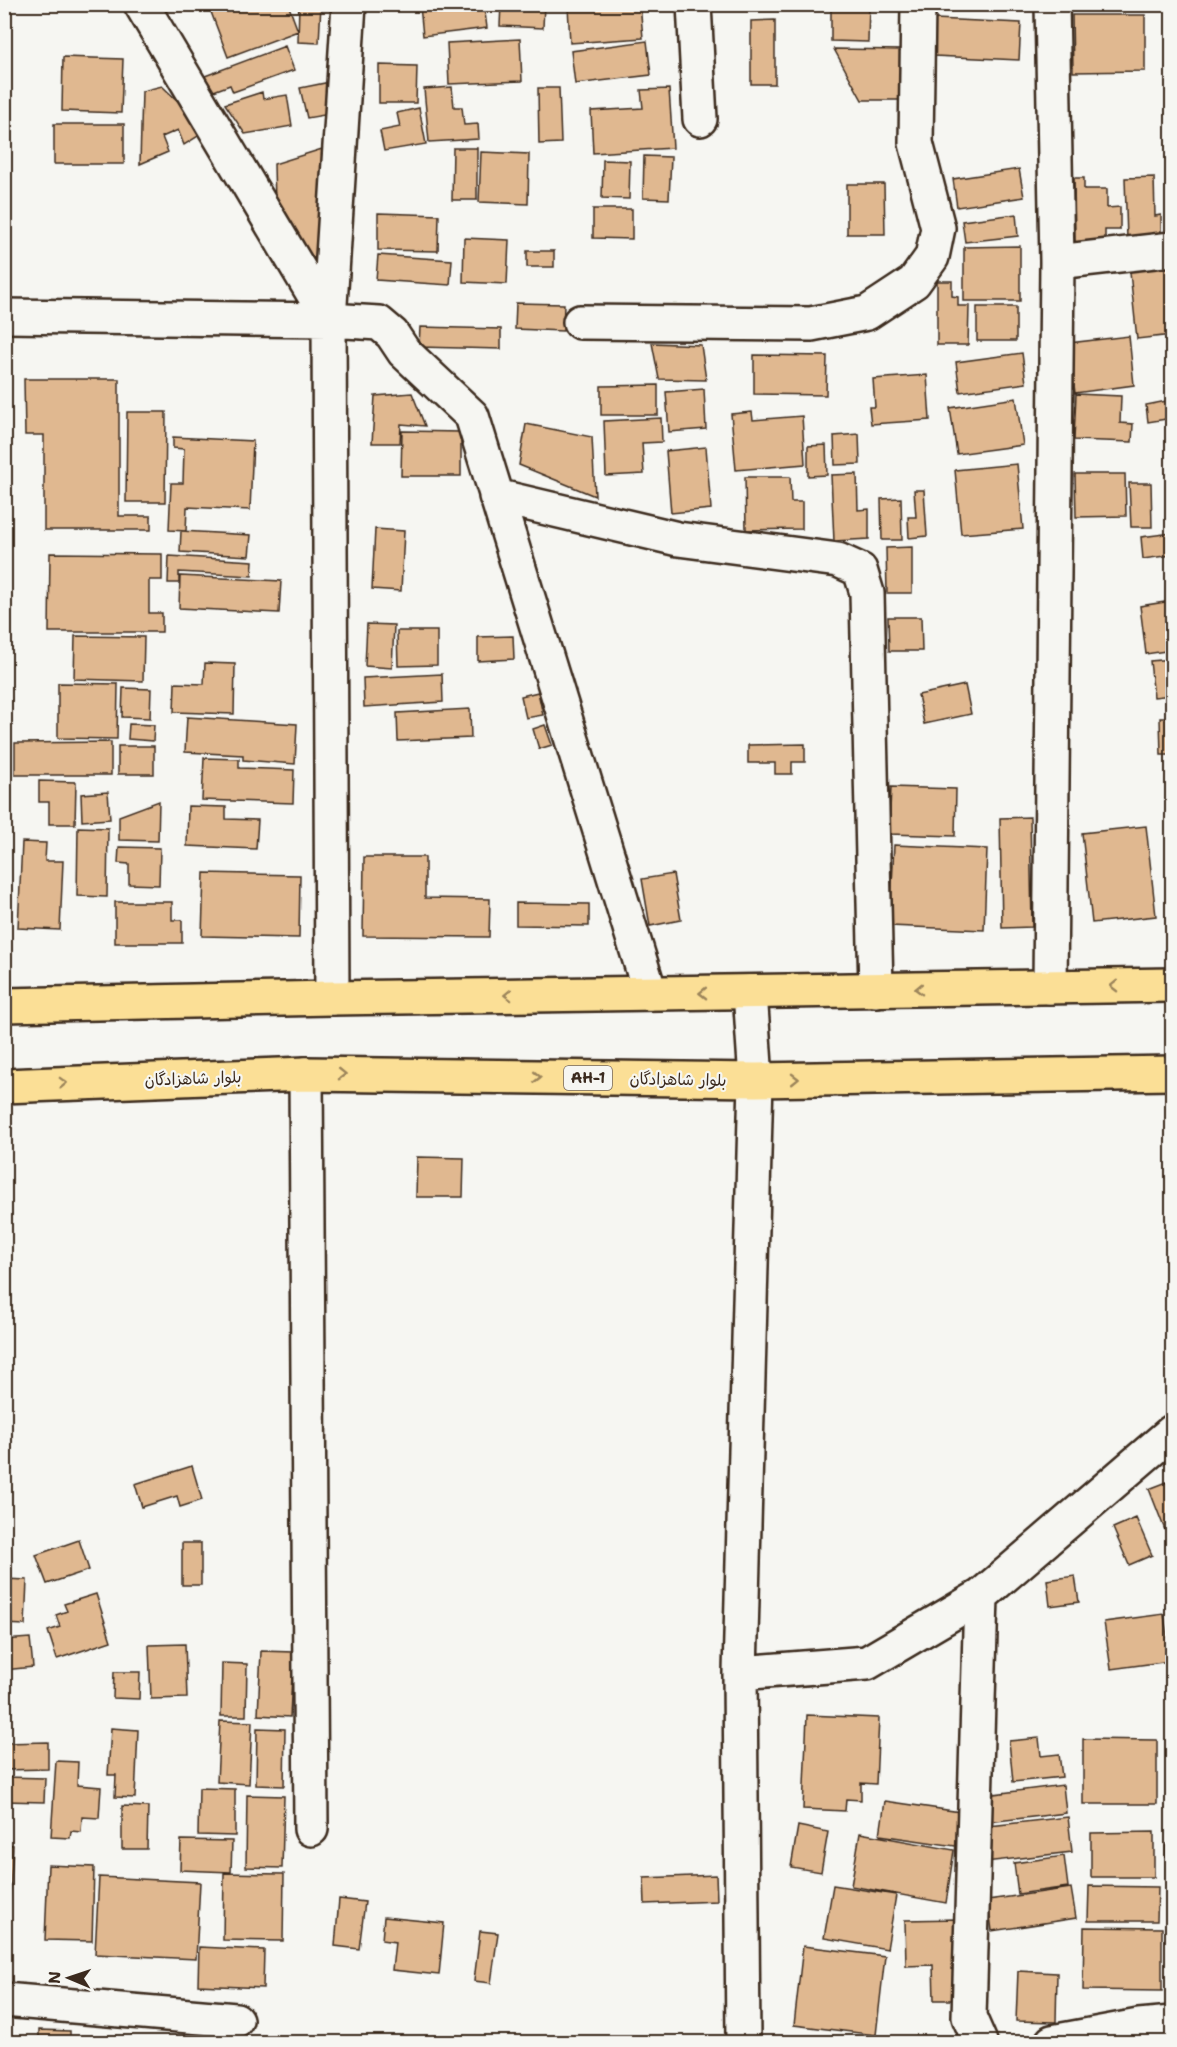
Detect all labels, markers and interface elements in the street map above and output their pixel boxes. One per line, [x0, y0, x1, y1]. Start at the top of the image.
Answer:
one-way arrow [1110, 980, 1119, 992]
one-way arrow [915, 983, 924, 995]
one-way arrow [699, 986, 708, 999]
one-way arrow [504, 989, 513, 1002]
street label: بلوار شاهزادگان [144, 1066, 242, 1091]
road number: AH-1 [564, 1066, 612, 1090]
one-way arrow [337, 1068, 346, 1080]
street label: بلوار شاهزادگان [629, 1068, 727, 1091]
one-way arrow [532, 1071, 541, 1083]
one-way arrow [790, 1073, 799, 1085]
one-way arrow [58, 1077, 67, 1090]
north arrow [39, 1948, 99, 2008]
text: N [44, 1971, 65, 1984]

